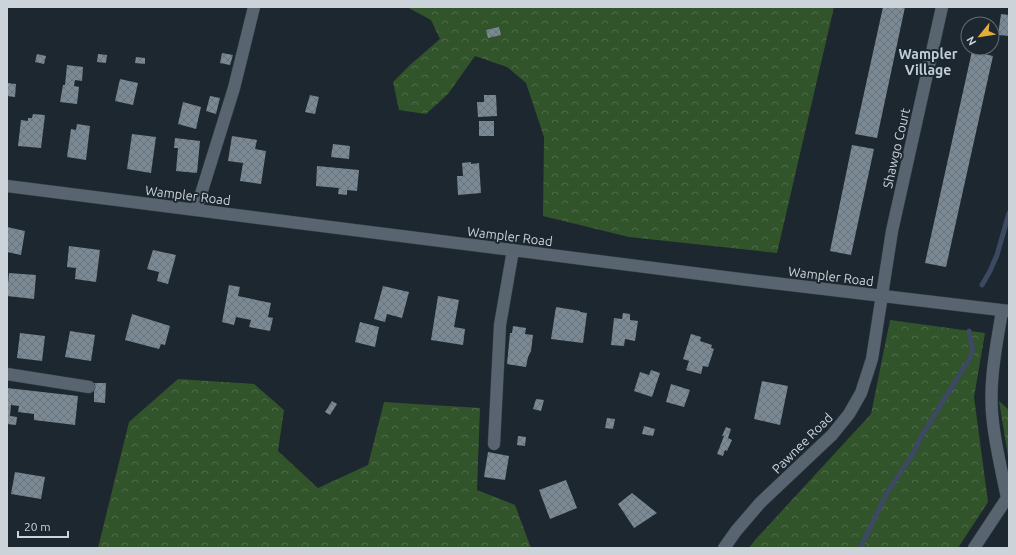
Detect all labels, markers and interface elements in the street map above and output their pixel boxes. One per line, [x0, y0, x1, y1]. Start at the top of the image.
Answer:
north arrow [960, 16, 1000, 56]
text: N [964, 34, 979, 48]
district label: Wampler Village [899, 46, 958, 78]
street label: Shawgo Court [880, 106, 912, 190]
street label: Wampler Road [145, 183, 231, 207]
street label: Wampler Road [467, 224, 553, 248]
street label: Wampler Road [788, 264, 874, 288]
street label: Pawnee Road [769, 410, 835, 476]
scale bar [18, 513, 68, 539]
text: 20 m [24, 520, 51, 533]

